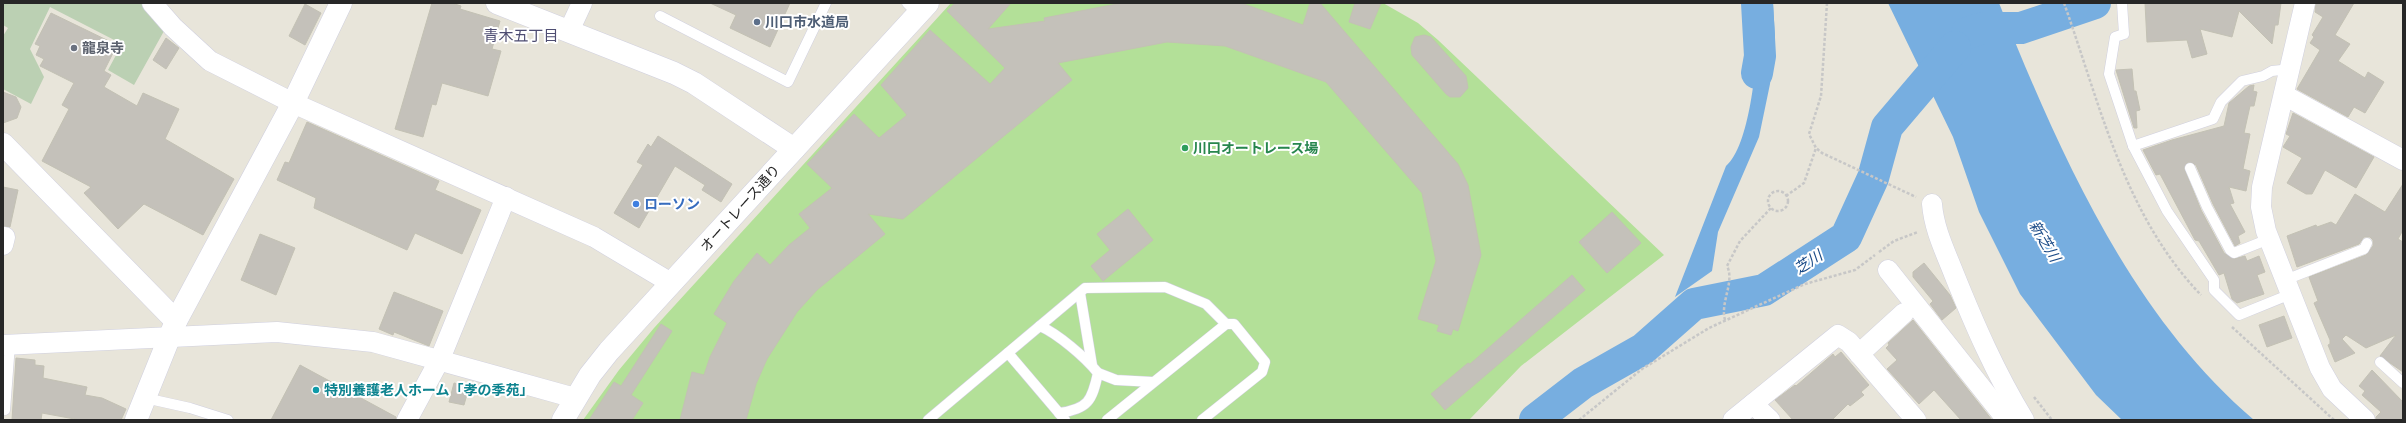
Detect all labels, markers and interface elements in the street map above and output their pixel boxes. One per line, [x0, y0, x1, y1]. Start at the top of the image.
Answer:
place label: 川口市水道局 [765, 12, 849, 32]
marker: 川口市水道局 [752, 17, 762, 27]
district label: 青木五丁目 [483, 25, 559, 46]
place label: 龍泉寺 [82, 38, 124, 58]
marker: 龍泉寺 [69, 43, 79, 53]
place label: 川口オートレース場 [1193, 138, 1318, 158]
marker: 川口オートレース場 [1180, 143, 1190, 153]
street label: オートレース通り [695, 160, 785, 256]
place label: ローソン [644, 194, 700, 214]
marker: ローソン [631, 199, 641, 209]
water label: 新芝川 [2024, 216, 2067, 267]
water label: 芝川 [1790, 244, 1828, 279]
place label: 特別養護老人ホーム「孝の季苑」 [324, 380, 534, 400]
marker: 特別養護老人ホーム「孝の季苑」 [311, 385, 321, 395]

